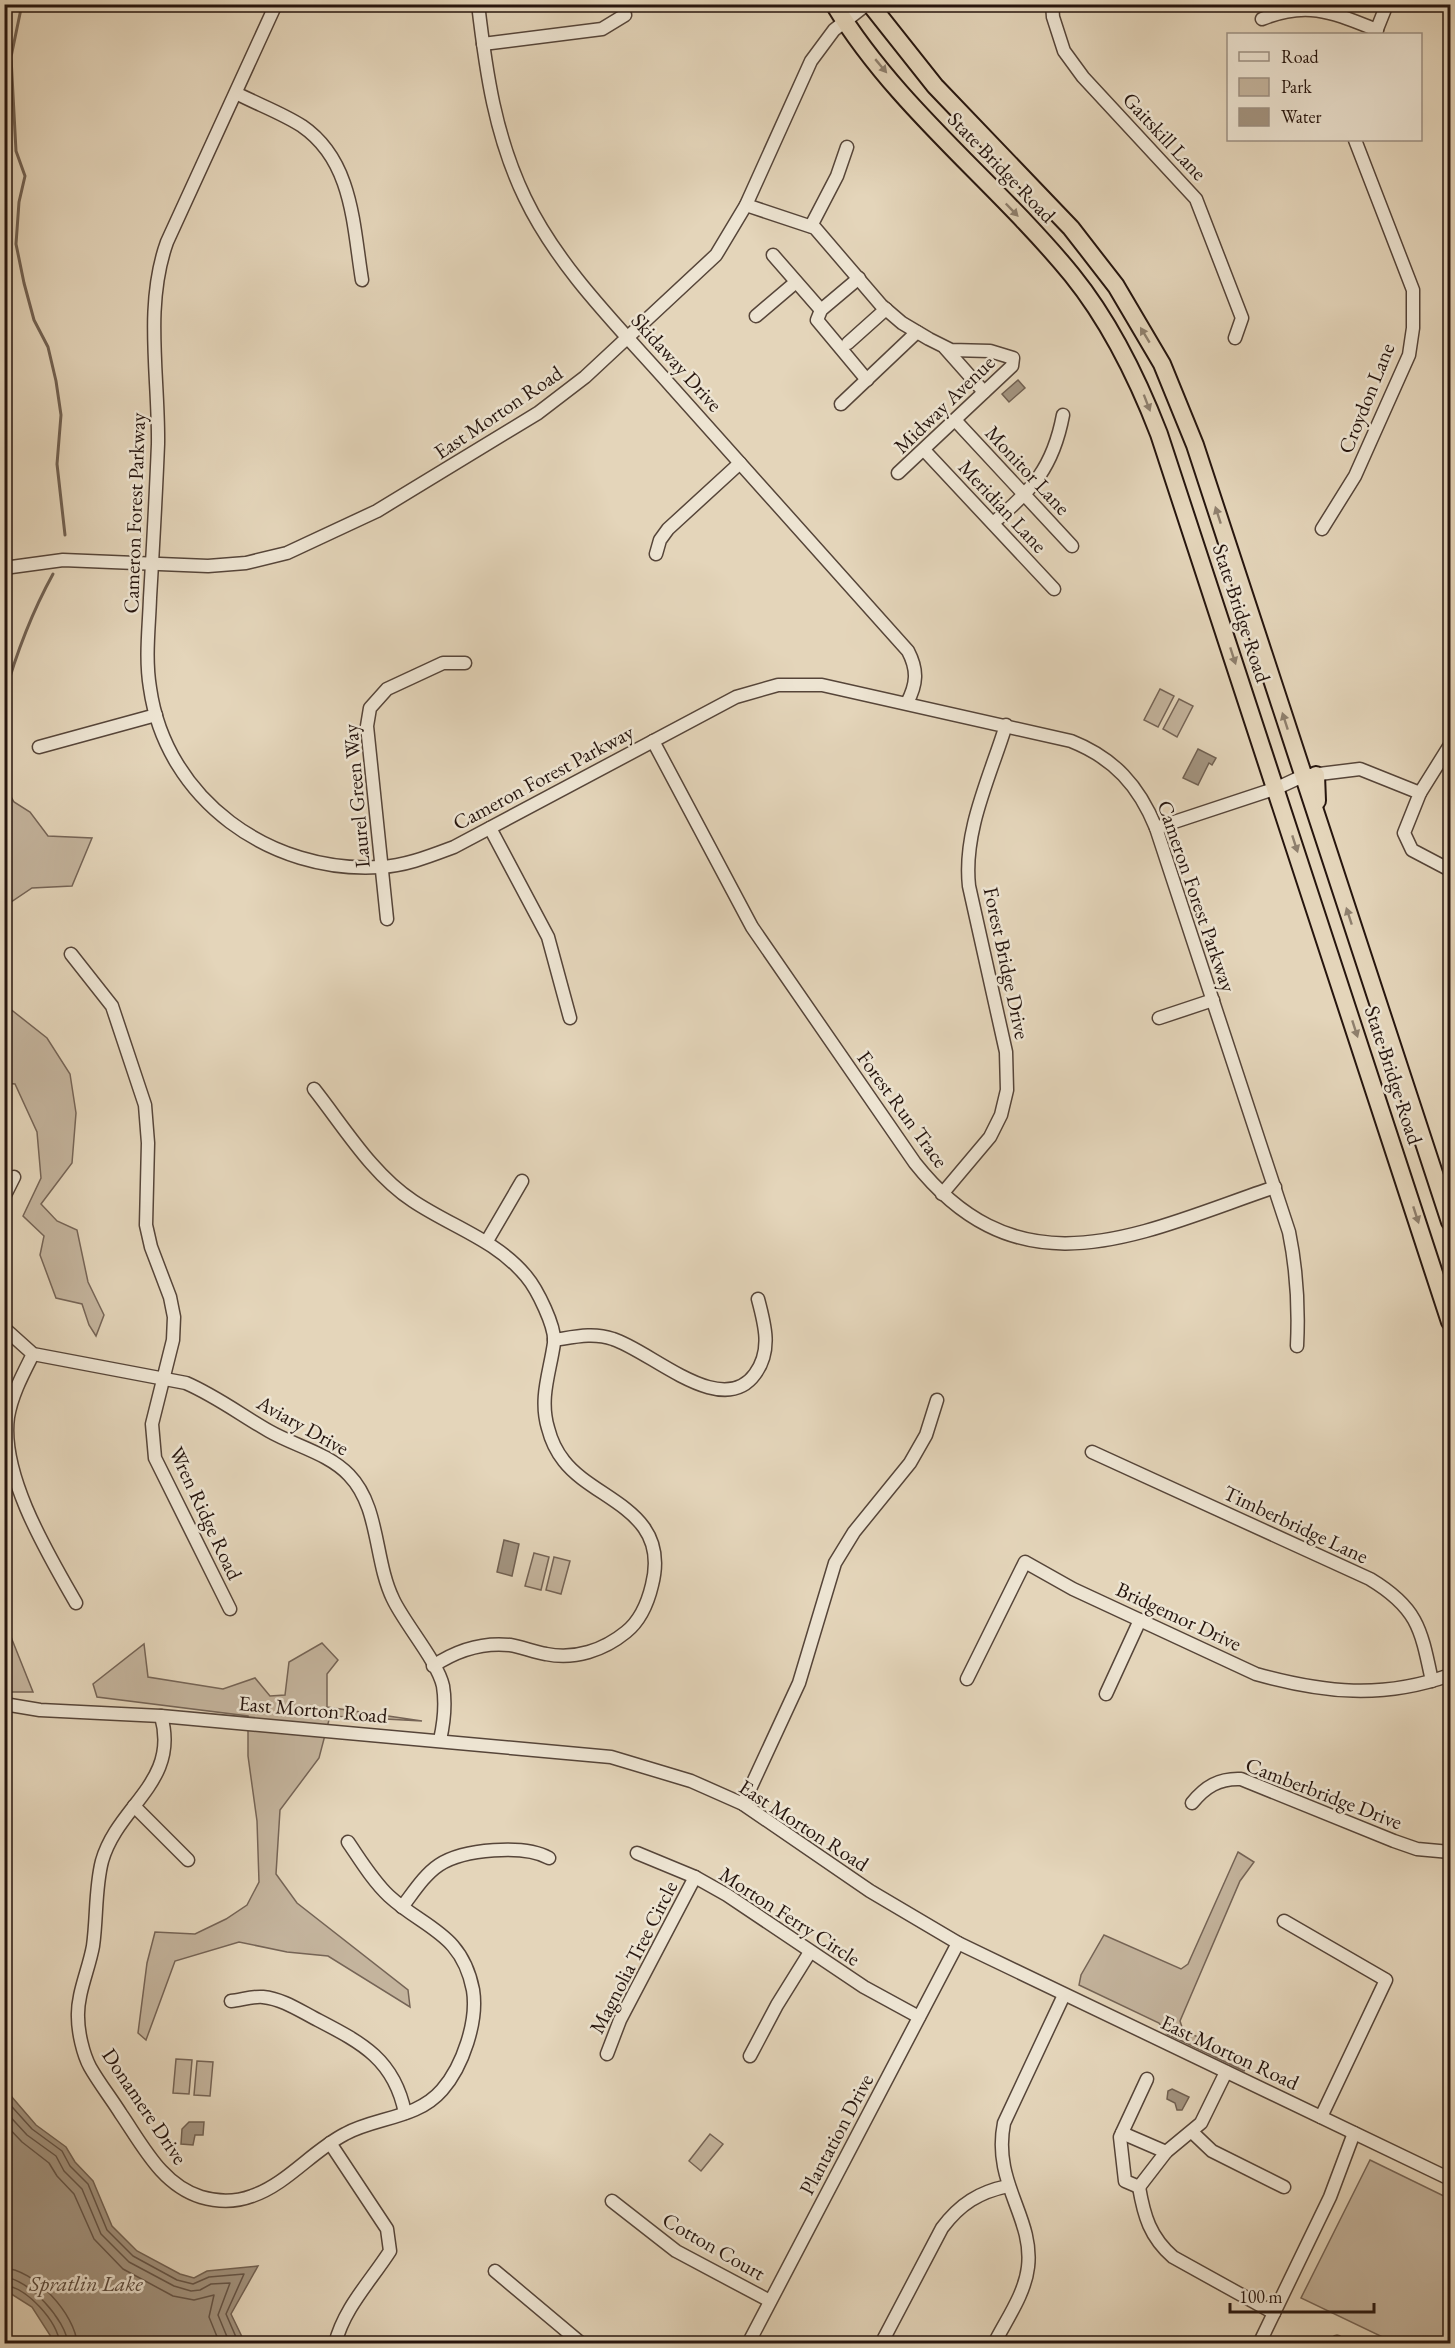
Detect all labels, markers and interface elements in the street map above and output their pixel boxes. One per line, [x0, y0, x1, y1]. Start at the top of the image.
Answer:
legend [1227, 33, 1422, 141]
text: Road [1281, 45, 1320, 68]
one-way arrow [874, 59, 887, 74]
text: Park [1281, 75, 1312, 98]
street label: Gaitskill Lane [1117, 86, 1213, 186]
text: Water [1281, 105, 1322, 128]
street label: State Bridge Road [942, 106, 1062, 229]
one-way arrow [1005, 203, 1019, 218]
street label: Skidaway Drive [626, 307, 728, 417]
one-way arrow [1140, 327, 1151, 343]
street label: Croydon Lane [1332, 339, 1400, 457]
street label: Midway Avenue [888, 349, 1000, 459]
street label: East Morton Road [429, 359, 568, 465]
one-way arrow [1143, 394, 1153, 412]
street label: Cameron Forest Parkway [117, 411, 151, 614]
street label: Monitor Lane [980, 419, 1076, 521]
street label: Meridian Lane [953, 454, 1053, 558]
one-way arrow [1213, 506, 1222, 524]
street label: State Bridge Road [1207, 540, 1277, 686]
one-way arrow [1229, 647, 1238, 665]
one-way arrow [1280, 712, 1289, 730]
street label: Cameron Forest Parkway [448, 718, 639, 836]
street label: Laurel Green Way [336, 722, 376, 869]
street label: Cameron Forest Parkway [1152, 797, 1243, 996]
one-way arrow [1291, 835, 1300, 853]
street label: Forest Bridge Drive [978, 884, 1036, 1042]
one-way arrow [1344, 907, 1353, 925]
street label: State Bridge Road [1359, 1002, 1429, 1148]
one-way arrow [1351, 1020, 1360, 1038]
street label: Forest Run Trace [851, 1045, 955, 1173]
one-way arrow [1411, 1206, 1421, 1224]
street label: Aviary Drive [251, 1388, 354, 1461]
street label: Wren Ridge Road [163, 1442, 249, 1584]
street label: Timberbridge Lane [1219, 1479, 1373, 1569]
street label: Bridgemor Drive [1112, 1575, 1246, 1657]
street label: East Morton Road [237, 1689, 389, 1729]
street label: Camberbridge Drive [1242, 1751, 1406, 1835]
street label: East Morton Road [734, 1773, 874, 1877]
street label: Morton Ferry Circle [714, 1860, 866, 1972]
street label: Magnolia Tree Circle [583, 1876, 683, 2038]
street label: East Morton Road [1157, 2008, 1304, 2096]
street label: Donamere Drive [96, 2043, 194, 2169]
street label: Plantation Drive [793, 2069, 879, 2199]
street label: Cotton Court [658, 2206, 771, 2286]
water label: Spratlin Lake [28, 2269, 143, 2298]
scale bar [1230, 2276, 1374, 2314]
text: 100 m [1239, 2285, 1283, 2308]

